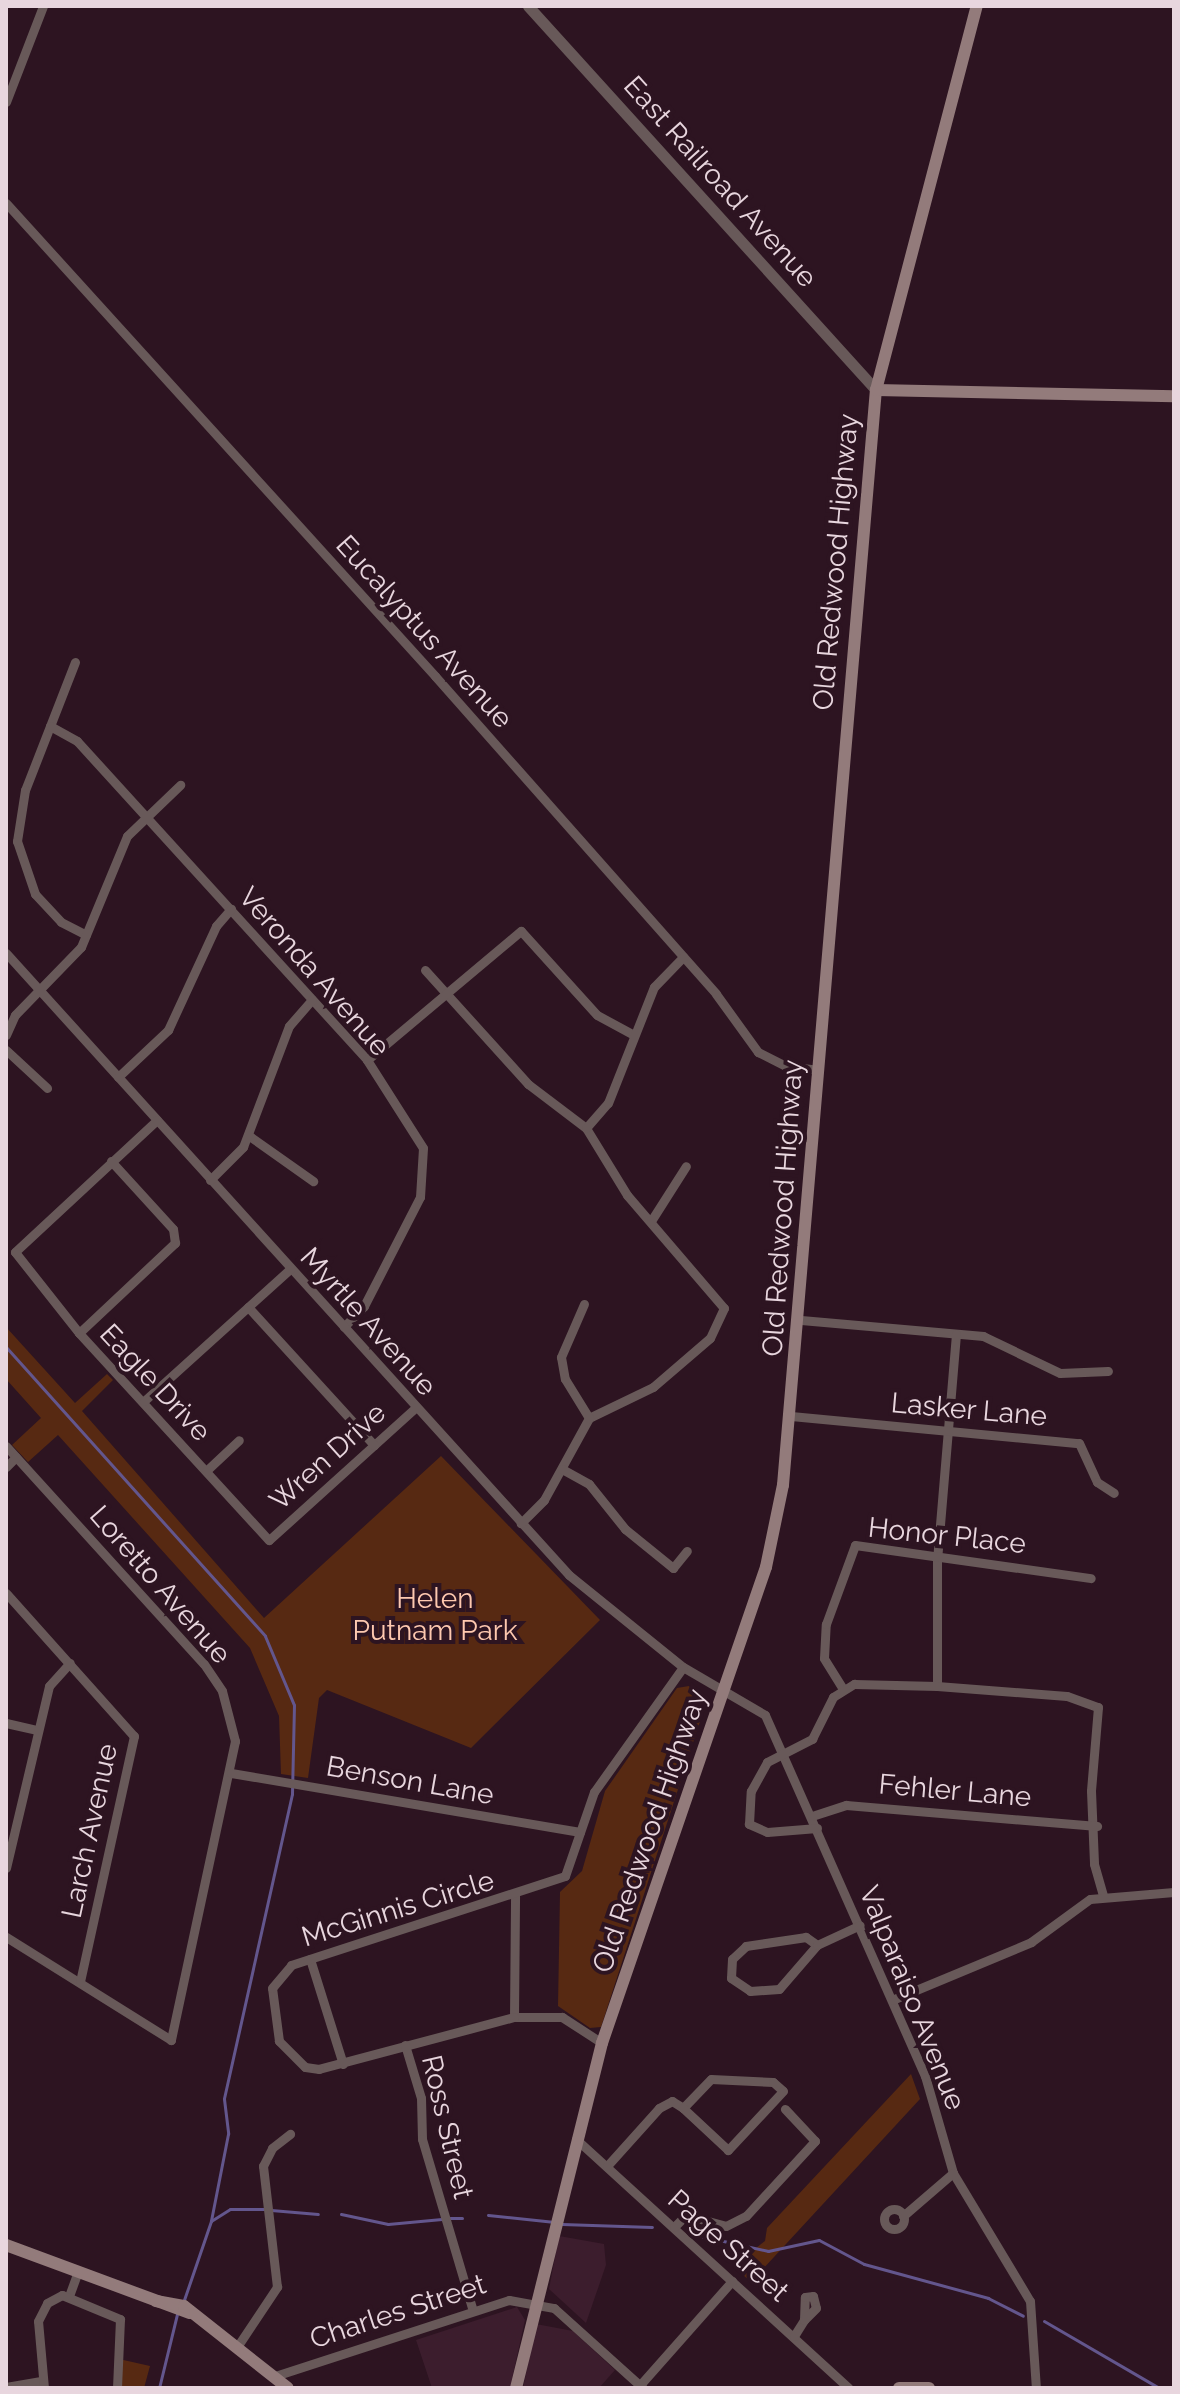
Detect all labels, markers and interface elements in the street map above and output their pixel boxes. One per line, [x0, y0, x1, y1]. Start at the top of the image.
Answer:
street label: East Railroad Avenue [616, 69, 824, 295]
street label: Old Redwood Highway [806, 412, 866, 712]
street label: Eucalyptus Avenue [328, 528, 520, 736]
street label: Veronda Avenue [231, 880, 397, 1064]
street label: Old Redwood Highway [756, 1058, 810, 1358]
street label: Myrtle Avenue [292, 1241, 444, 1403]
street label: Eagle Drive [92, 1318, 218, 1448]
street label: Lasker Lane [889, 1386, 1049, 1434]
street label: Wren Drive [263, 1396, 393, 1518]
street label: Loretto Avenue [82, 1499, 238, 1671]
street label: Honor Place [866, 1511, 1028, 1561]
park label: Helen Putnam Park [352, 1582, 518, 1648]
street label: Old Redwood Highway [586, 1685, 714, 1977]
street label: Larch Avenue [55, 1740, 125, 1922]
street label: Benson Lane [324, 1750, 496, 1812]
street label: Fehler Lane [877, 1768, 1033, 1814]
street label: McGinnis Circle [298, 1864, 498, 1954]
street label: Valparaiso Avenue [852, 1881, 972, 2115]
street label: Ross Street [414, 2052, 480, 2202]
street label: Page Street [661, 2183, 795, 2309]
street label: Charles Street [306, 2268, 490, 2356]

